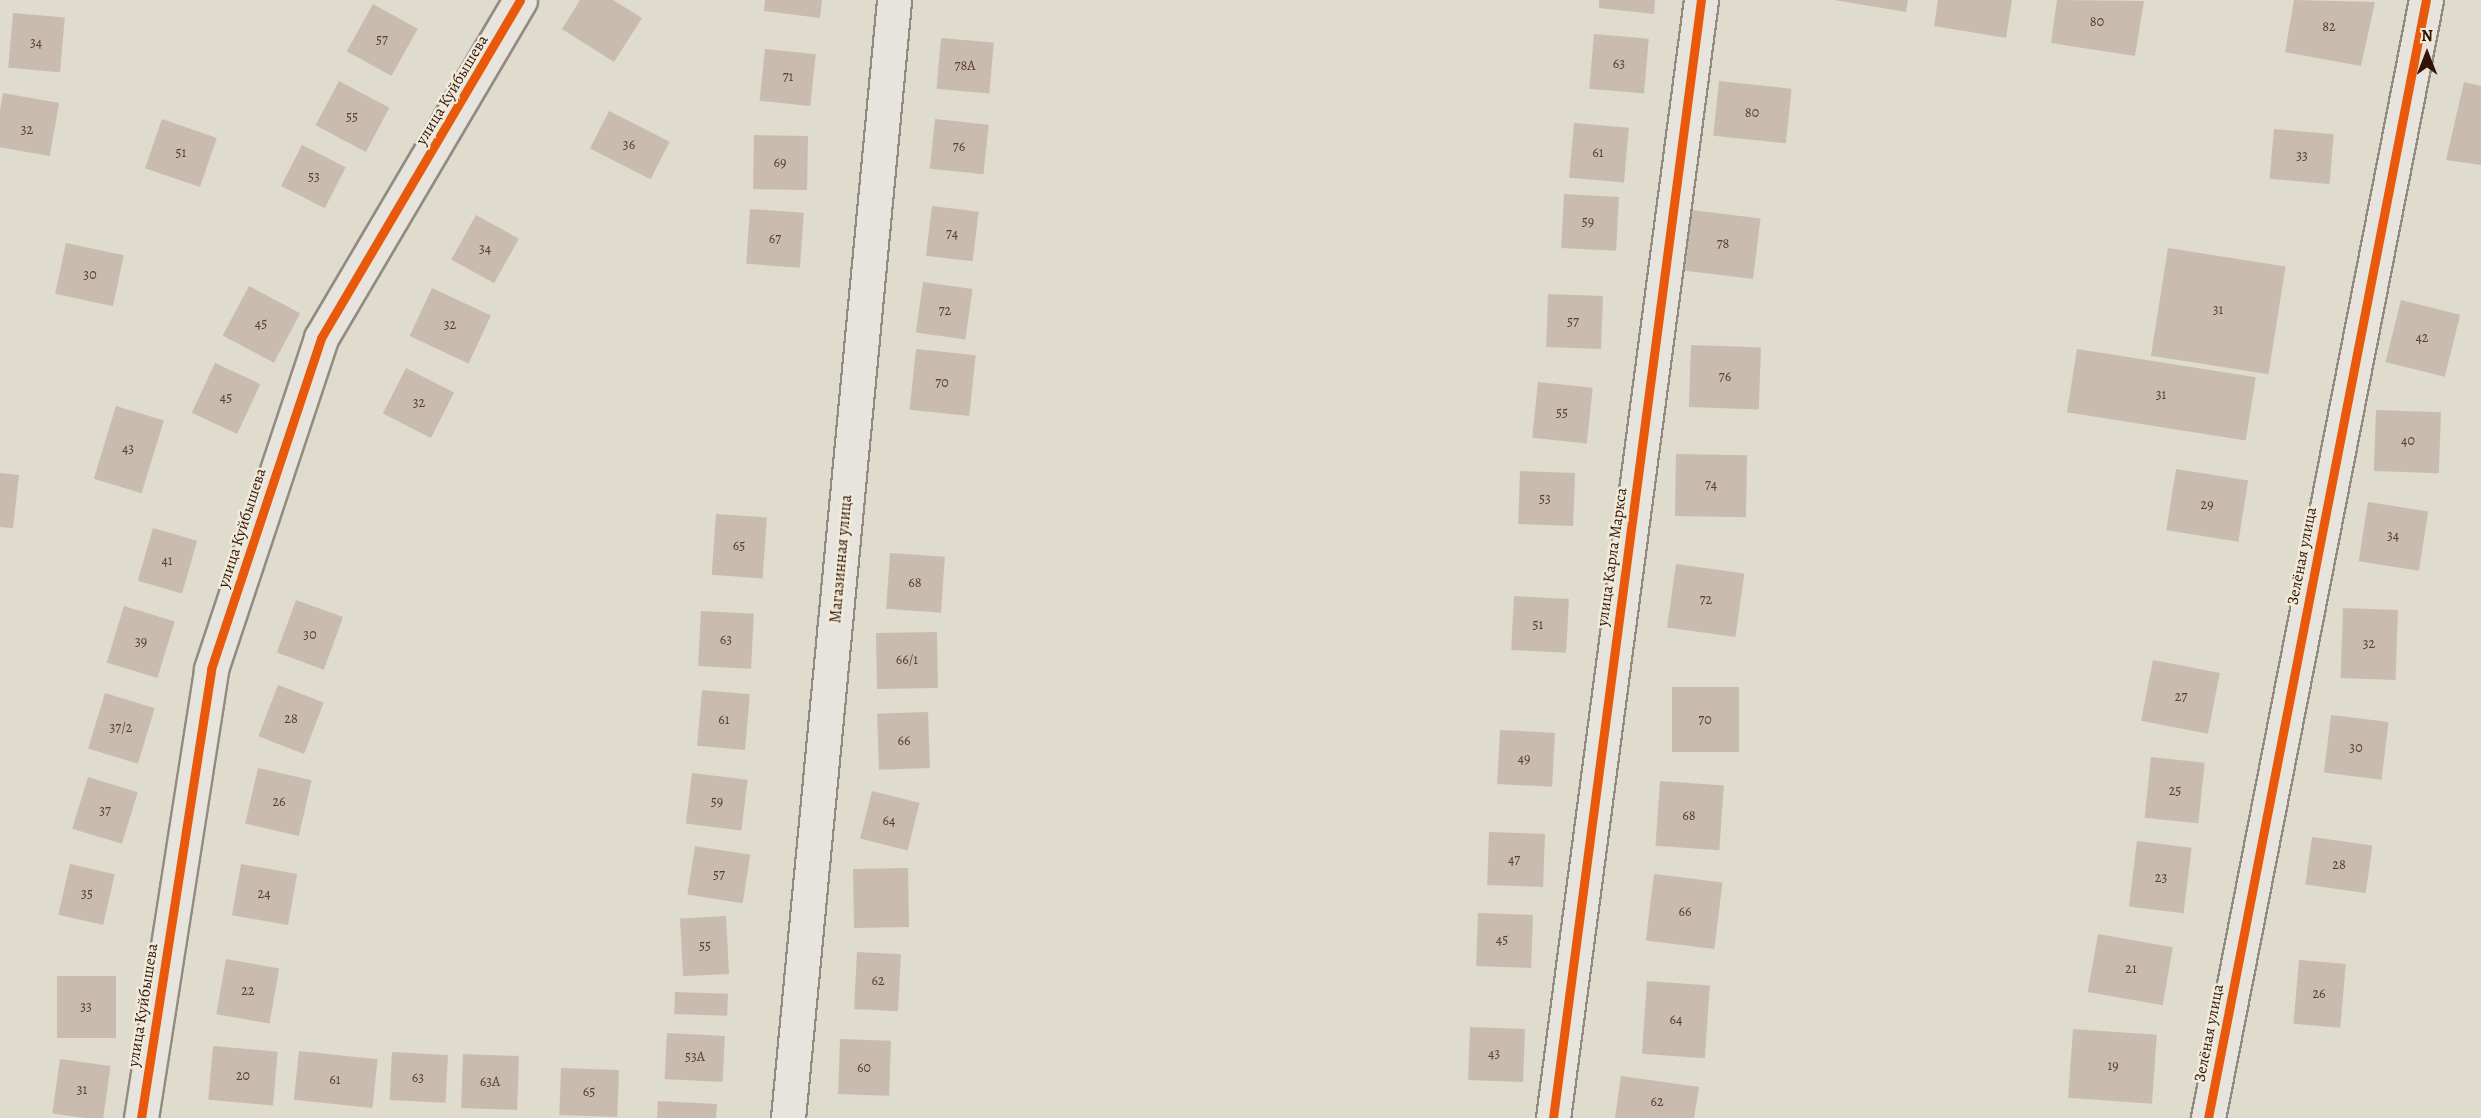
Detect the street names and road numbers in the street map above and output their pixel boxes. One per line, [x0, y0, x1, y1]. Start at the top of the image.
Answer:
street label: улица Куйбышева [412, 32, 492, 148]
street label: улица Куйбышева [214, 466, 270, 590]
street label: улица Карла Маркса [1593, 487, 1631, 627]
street label: Магазинная улица [826, 494, 856, 624]
street label: Зелёная улица [2283, 505, 2321, 607]
street label: улица Куйбышева [124, 942, 162, 1068]
street label: Зелёная улица [2190, 982, 2228, 1084]

